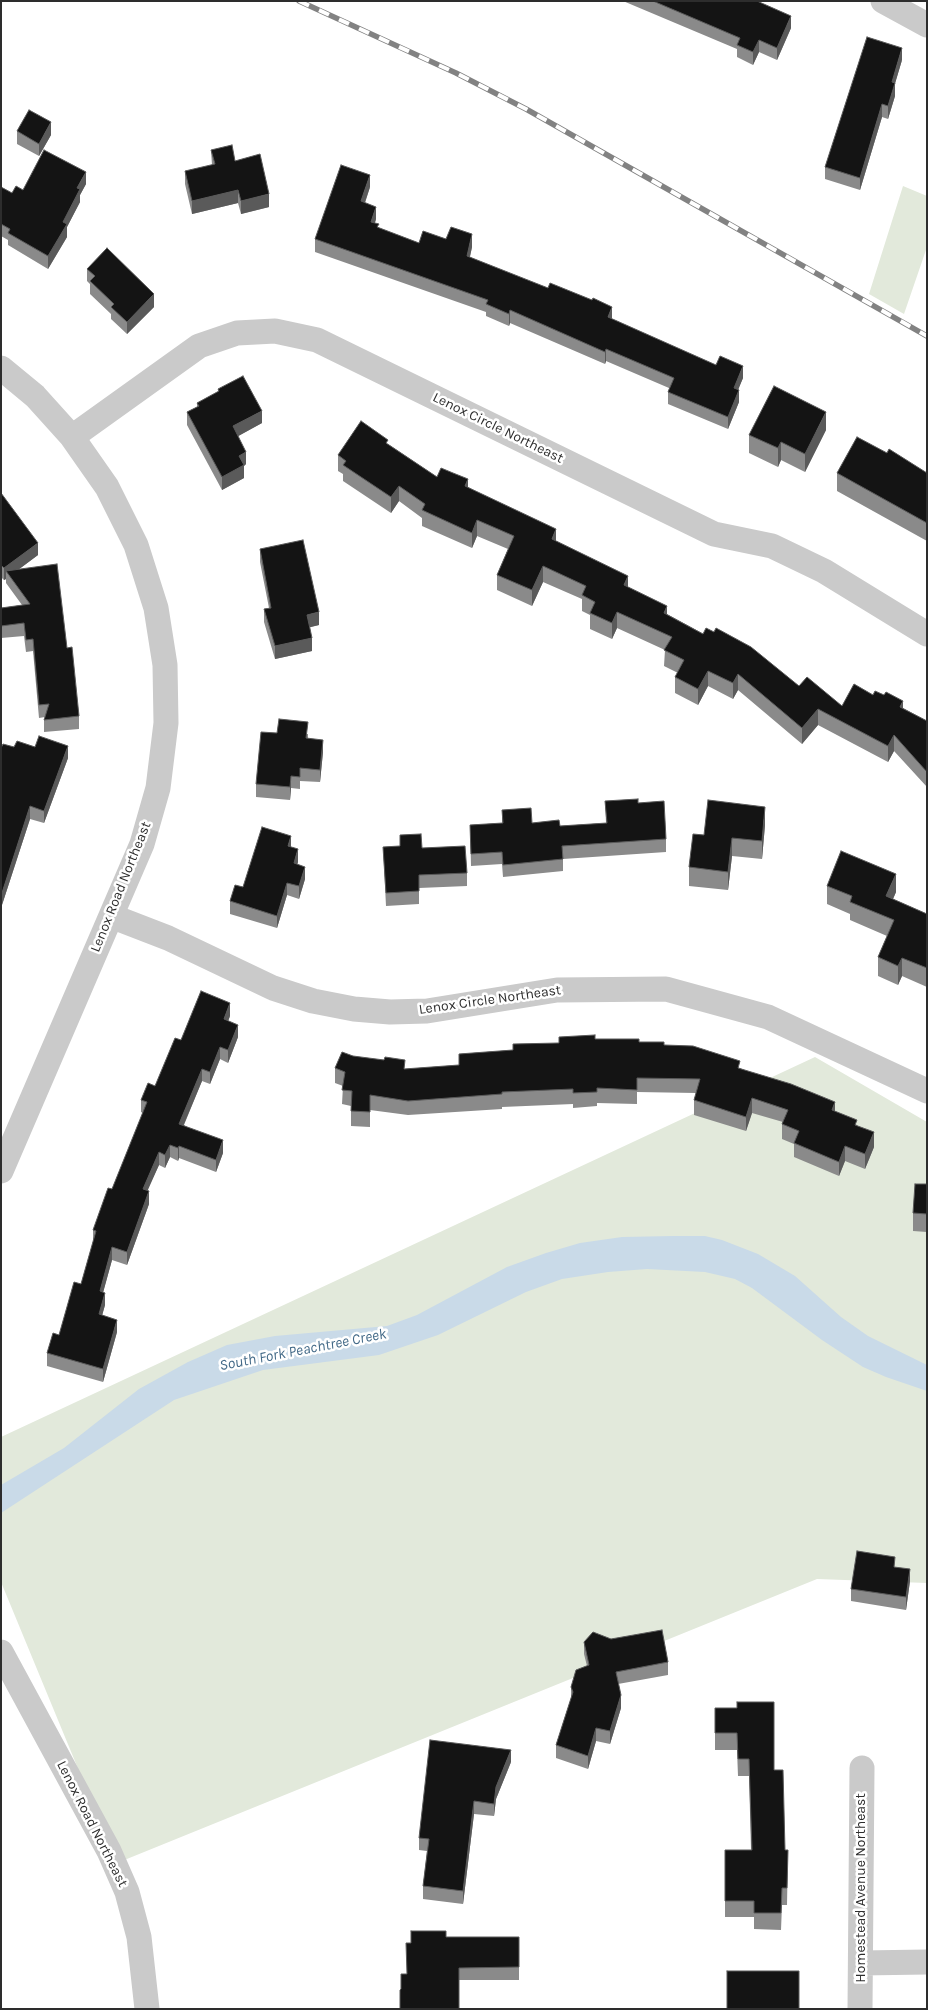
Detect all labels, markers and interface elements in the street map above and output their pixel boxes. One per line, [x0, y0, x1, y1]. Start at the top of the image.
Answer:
street label: Lenox Circle Northeast [430, 389, 566, 467]
street label: Lenox Road Northeast [87, 819, 155, 955]
street label: Lenox Circle Northeast [418, 982, 562, 1018]
water label: South Fork Peachtree Creek [218, 1325, 388, 1375]
street label: Lenox Road Northeast [53, 1758, 131, 1890]
street label: Homestead Avenue Northeast [853, 1793, 869, 1983]

